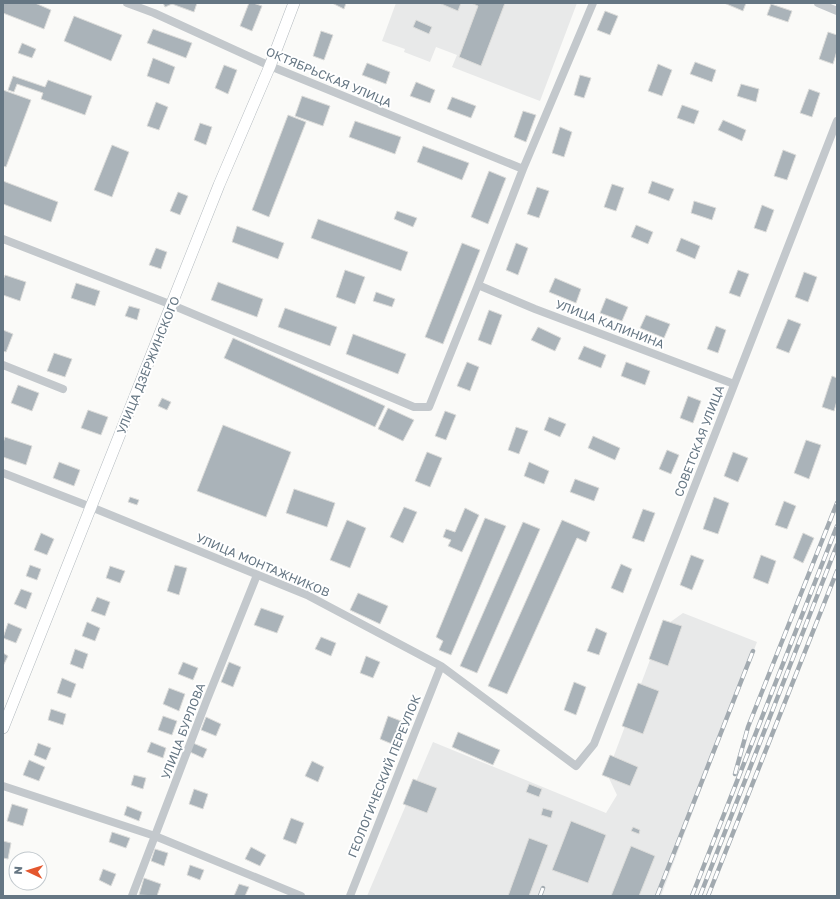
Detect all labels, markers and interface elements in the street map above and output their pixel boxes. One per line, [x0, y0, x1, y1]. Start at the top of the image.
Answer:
street label: ОКТЯБРЬСКАЯ УЛИЦА [264, 44, 394, 110]
street label: УЛИЦА ДЗЕРЖИНСКОГО [113, 294, 183, 436]
street label: УЛИЦА КАЛИНИНА [553, 296, 667, 352]
street label: СОВЕТСКАЯ УЛИЦА [671, 383, 727, 499]
street label: УЛИЦА МОНТАЖНИКОВ [194, 530, 332, 600]
street label: УЛИЦА БУРЛОВА [158, 681, 208, 781]
street label: ГЕОЛОГИЧЕСКИЙ ПЕРЕУЛОК [344, 692, 424, 860]
north arrow [8, 851, 48, 891]
text: N [11, 866, 24, 875]

